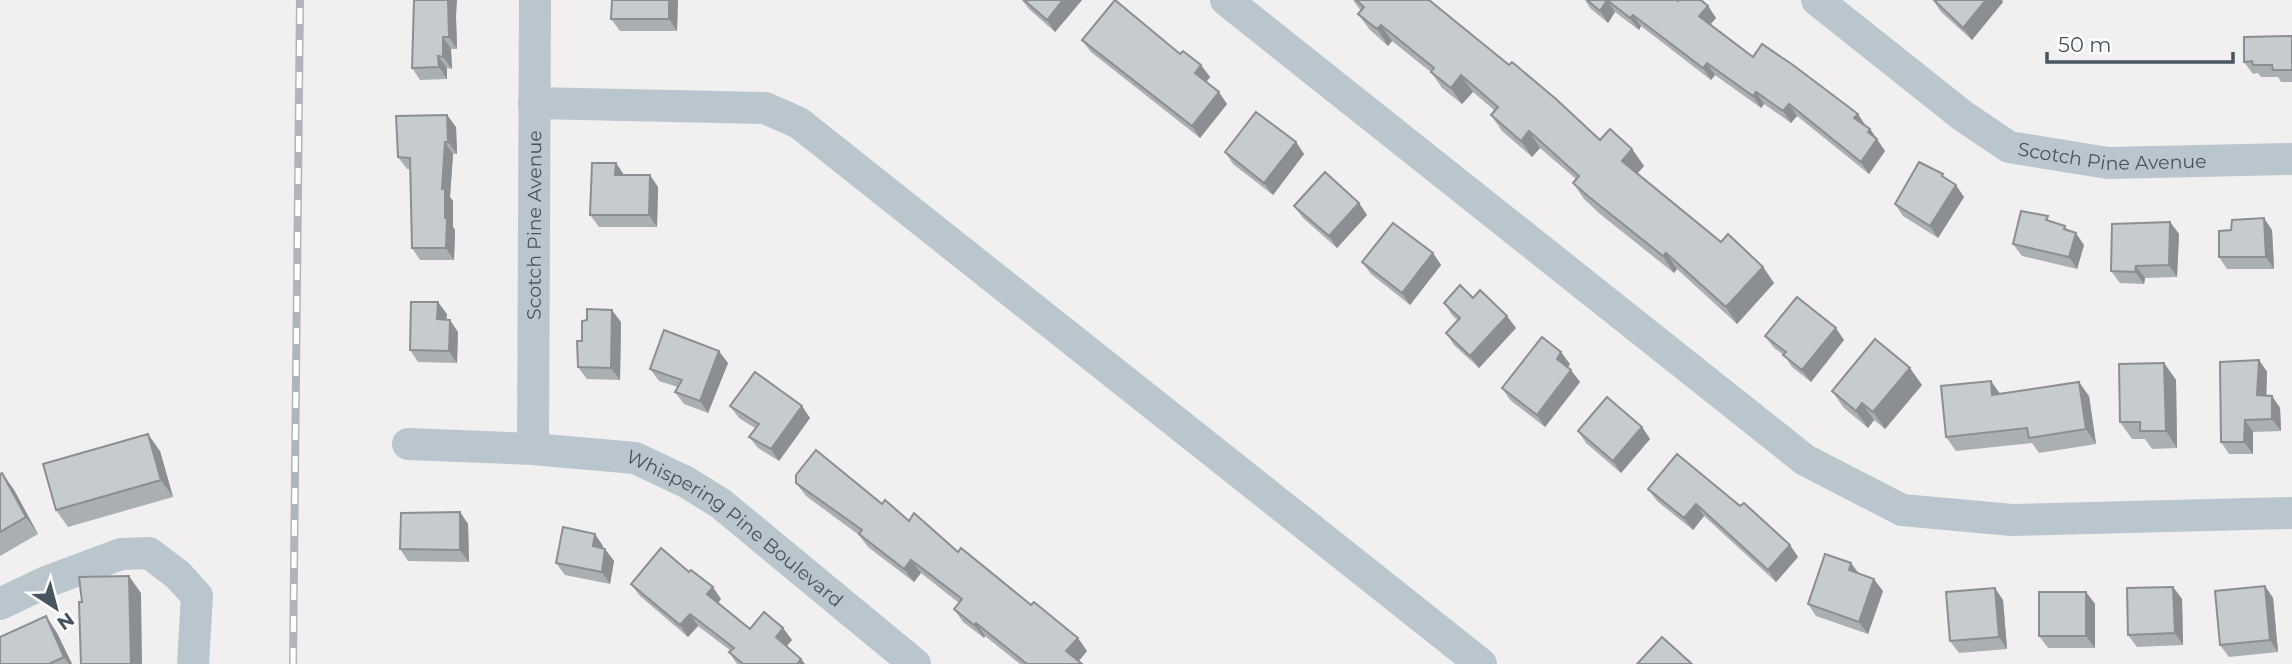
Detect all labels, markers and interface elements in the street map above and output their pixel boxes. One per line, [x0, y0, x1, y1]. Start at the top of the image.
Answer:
scale bar [2047, 21, 2232, 65]
text: 50 m [2058, 32, 2112, 57]
street label: Scotch Pine Avenue [522, 130, 546, 320]
street label: Scotch Pine Avenue [2016, 137, 2207, 175]
street label: Whispering Pine Boulevard [623, 444, 848, 612]
north arrow [21, 573, 91, 643]
text: N [53, 608, 79, 635]

